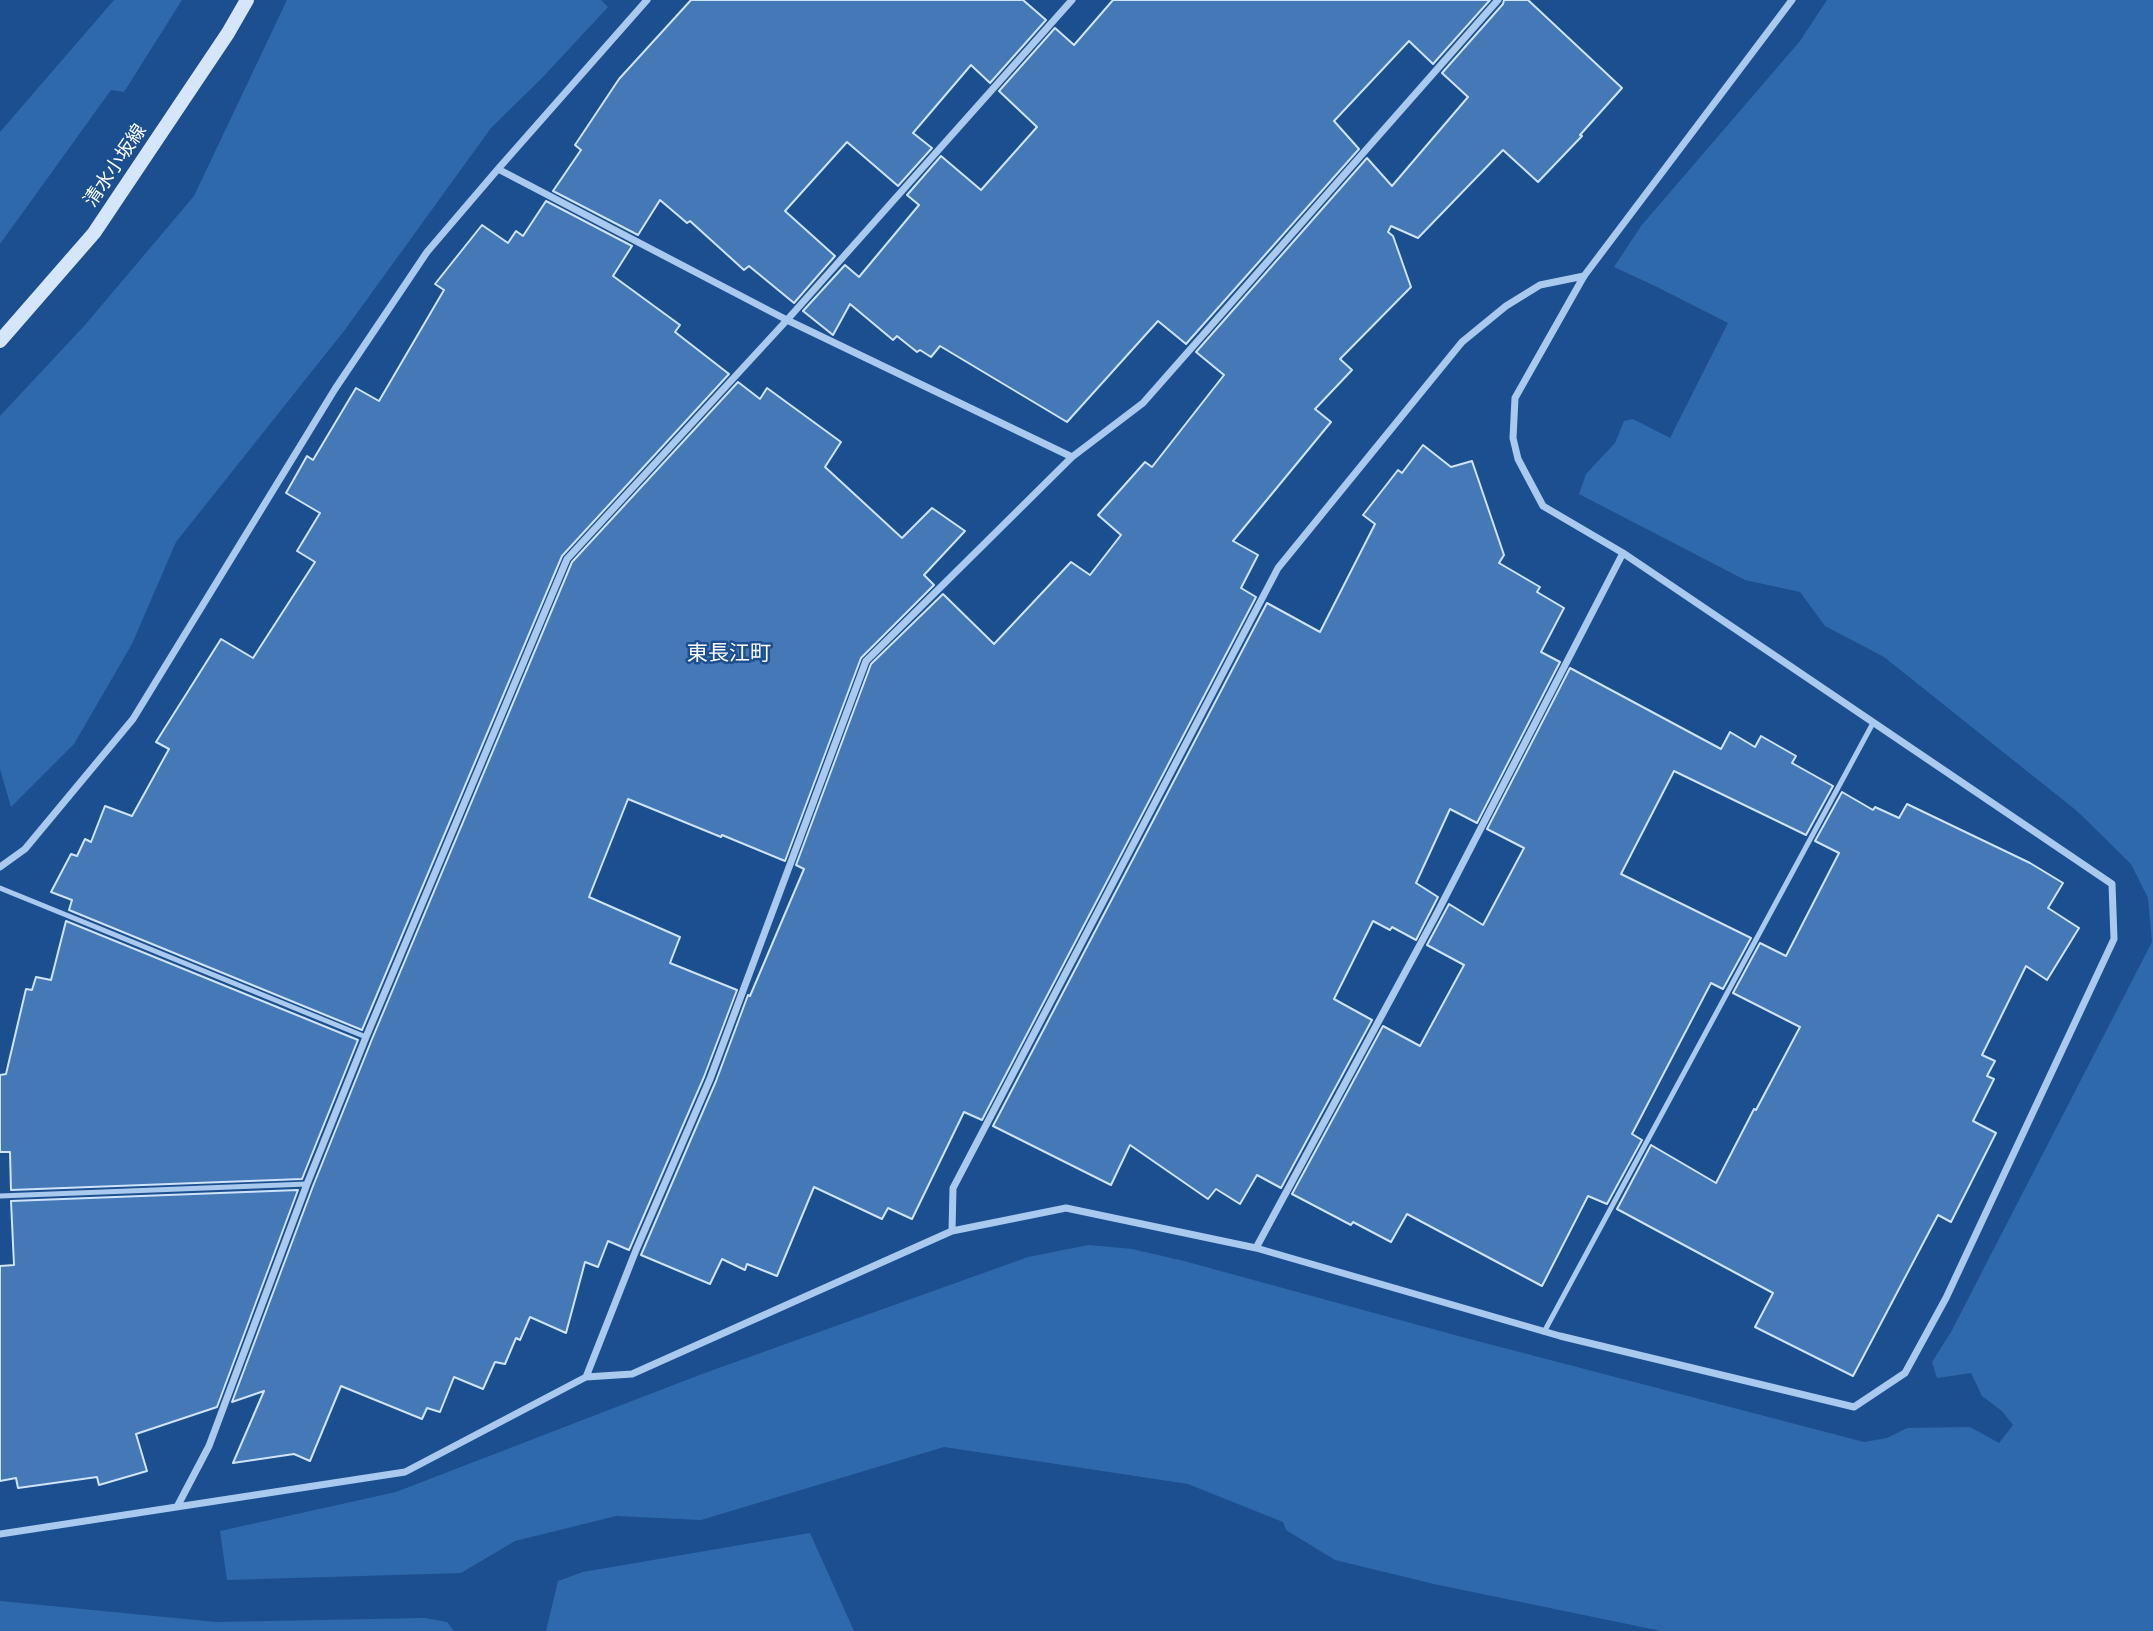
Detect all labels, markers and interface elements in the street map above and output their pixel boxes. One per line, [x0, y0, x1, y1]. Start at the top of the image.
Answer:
street label: 清水小坂線 [80, 120, 152, 212]
district label: 東長江町 [687, 641, 771, 667]

